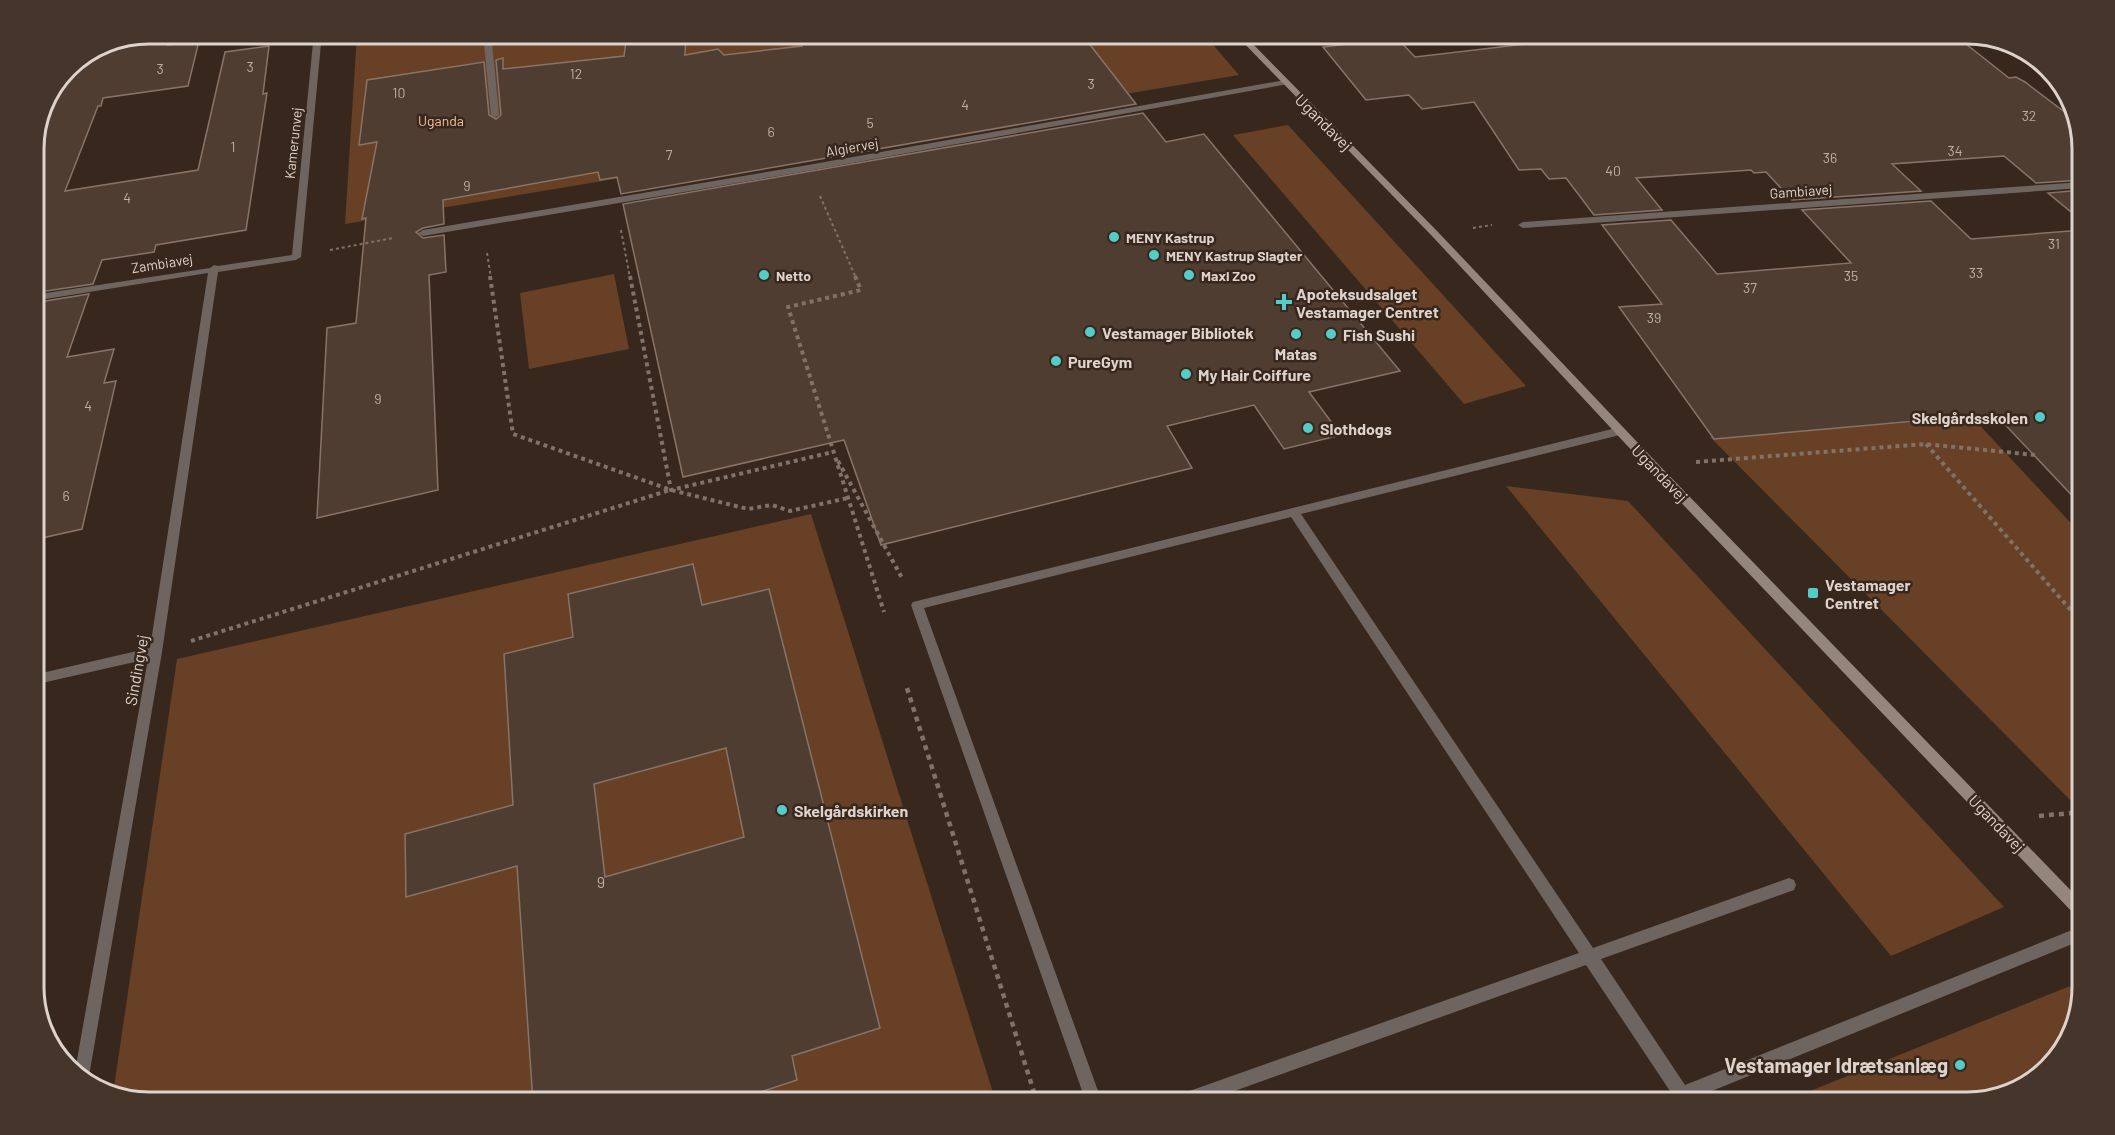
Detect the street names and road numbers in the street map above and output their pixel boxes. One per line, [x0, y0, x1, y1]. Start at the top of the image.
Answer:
street label: Ugandavej [1292, 90, 1356, 154]
street label: Kamerunvej [281, 106, 305, 180]
street label: Algiervej [824, 134, 880, 160]
street label: Gambiavej [1769, 180, 1833, 202]
street label: Zambiavej [130, 250, 194, 276]
street label: Ugandavej [1628, 440, 1692, 506]
street label: Sindingvej [120, 633, 152, 707]
street label: Ugandavej [1965, 790, 2029, 856]

